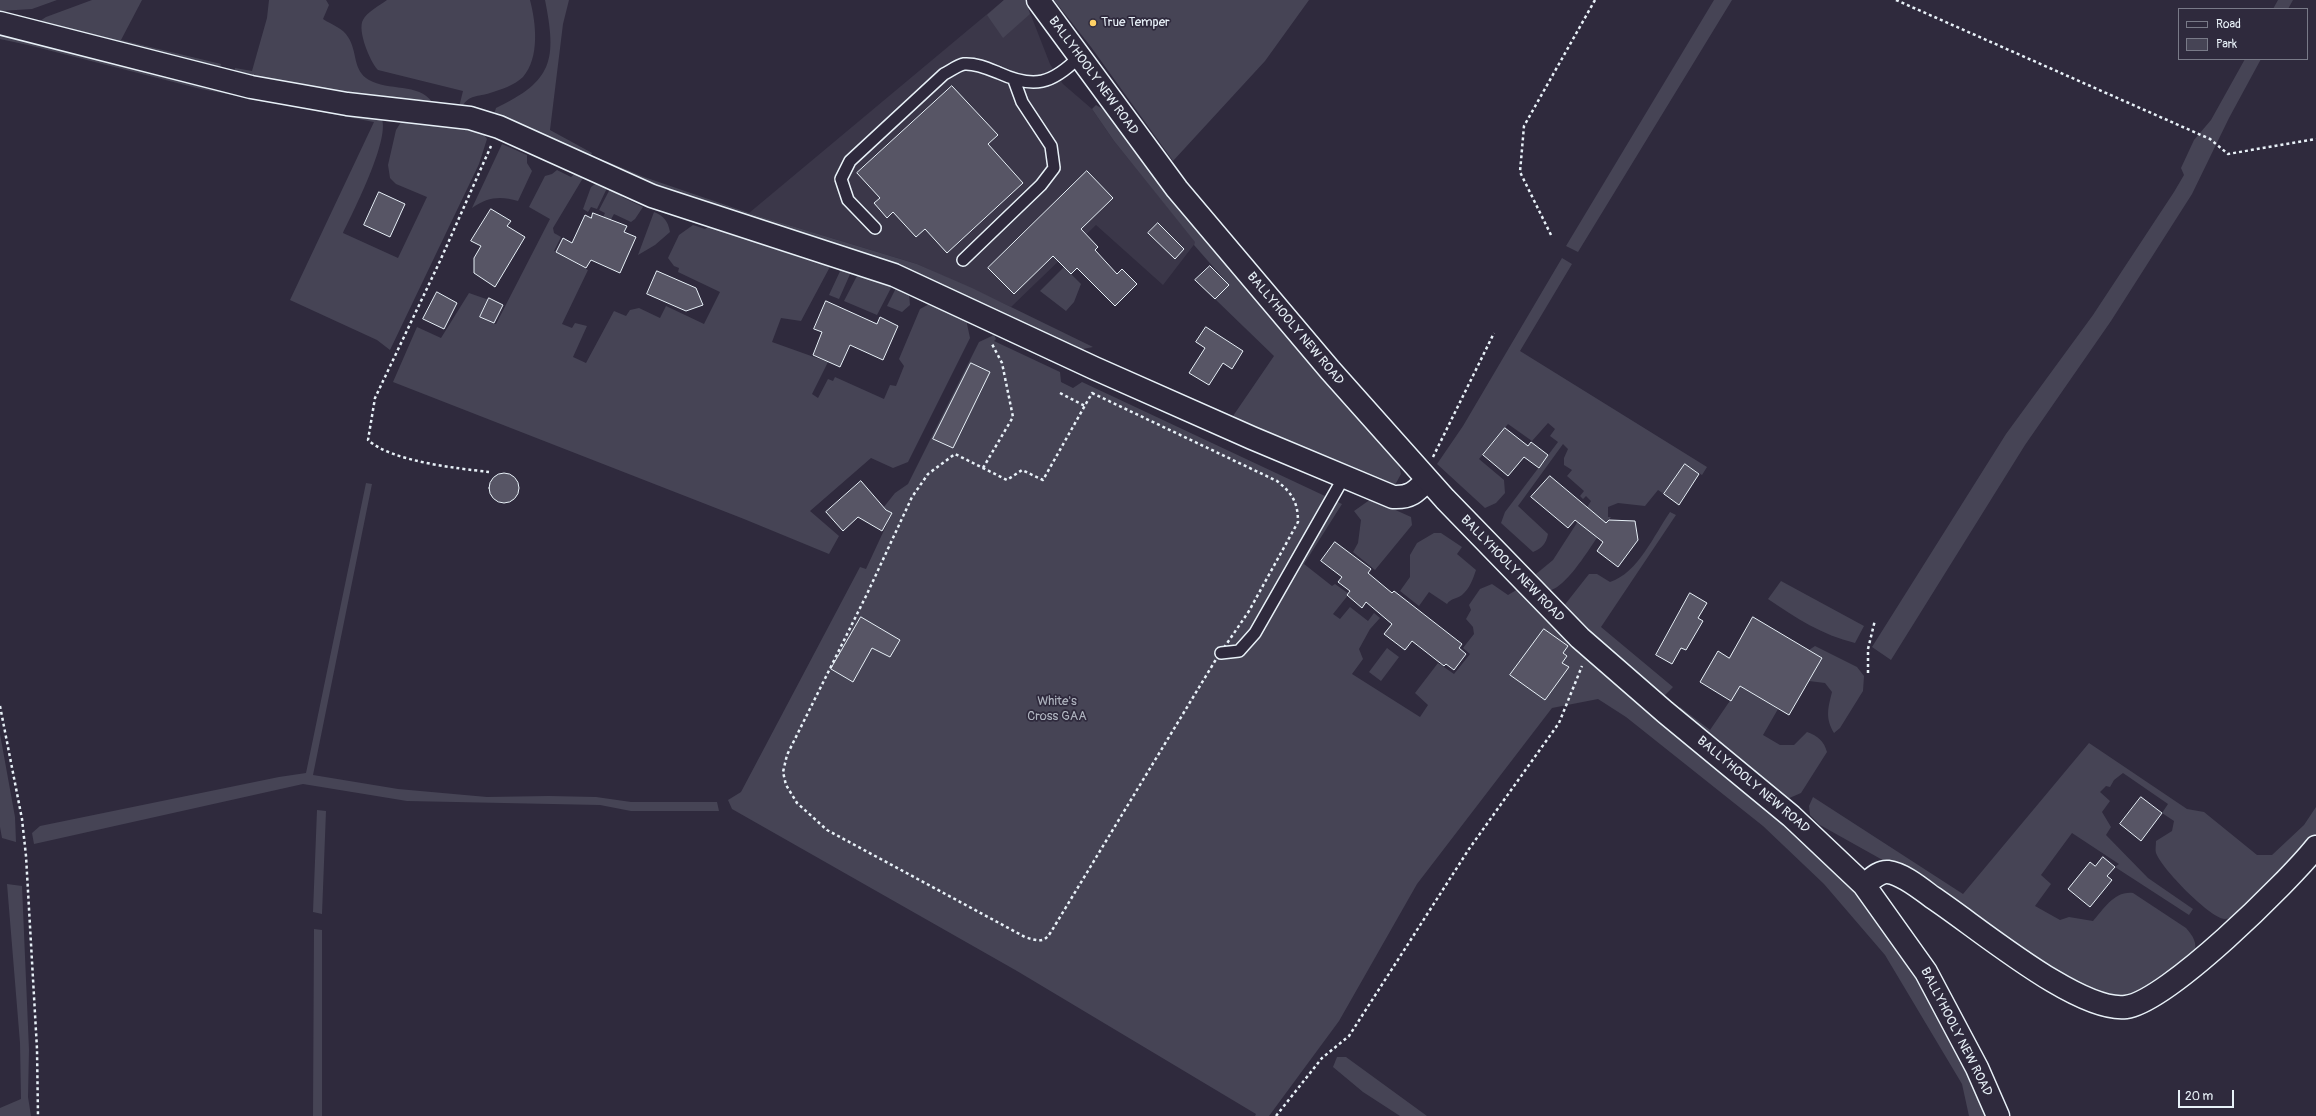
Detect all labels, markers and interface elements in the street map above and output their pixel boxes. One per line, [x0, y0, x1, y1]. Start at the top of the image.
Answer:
legend [2178, 8, 2308, 60]
street label: BALLYHOOLY NEW ROAD [1045, 14, 1141, 138]
place label: True Temper [1101, 15, 1170, 31]
text: Road [2216, 17, 2241, 32]
marker: True Temper [1088, 18, 1098, 28]
text: Park [2216, 37, 2237, 52]
street label: BALLYHOOLY NEW ROAD [1243, 269, 1347, 389]
street label: BALLYHOOLY NEW ROAD [1457, 512, 1567, 626]
park label: White's Cross GAA [1027, 694, 1087, 725]
street label: BALLYHOOLY NEW ROAD [1693, 733, 1813, 837]
street label: BALLYHOOLY NEW ROAD [1917, 965, 1995, 1099]
scale bar [2180, 1082, 2236, 1108]
text: 20 m [2185, 1089, 2213, 1104]

